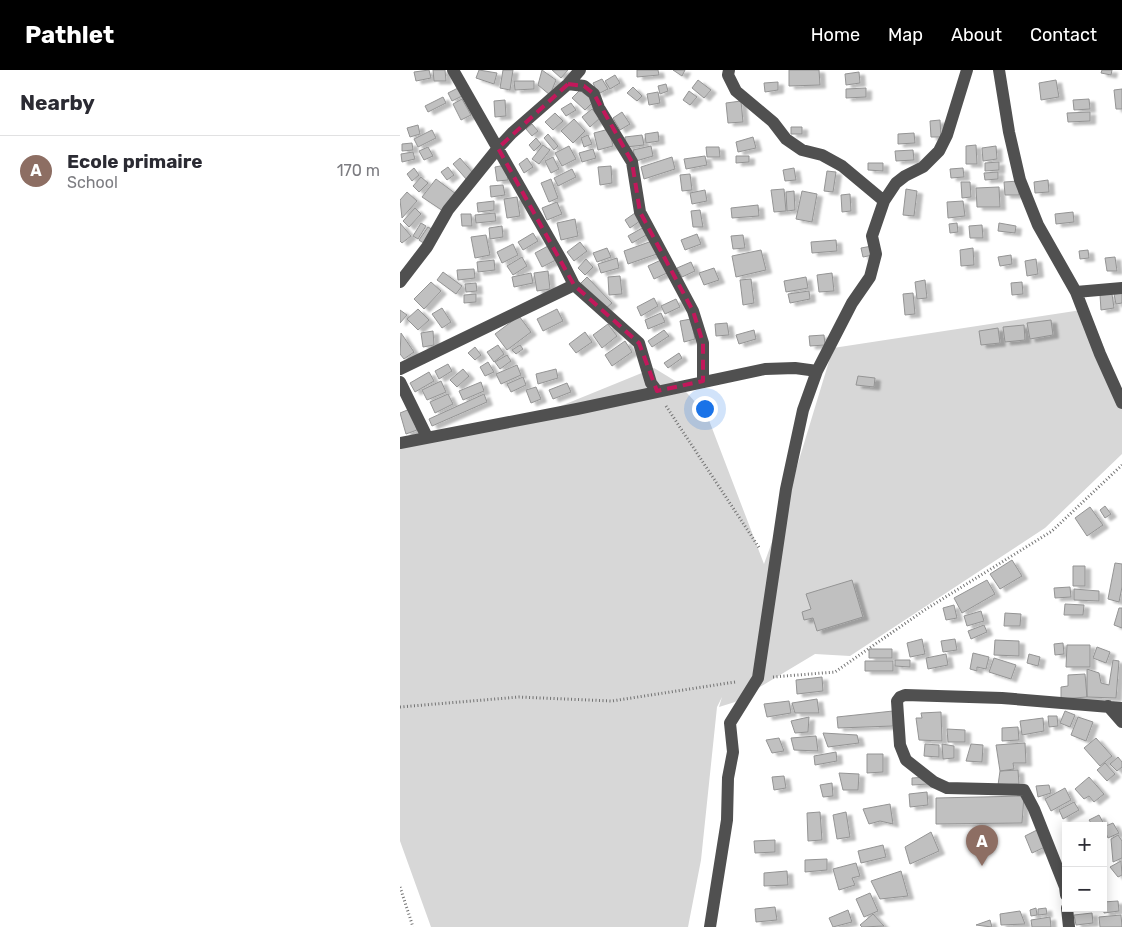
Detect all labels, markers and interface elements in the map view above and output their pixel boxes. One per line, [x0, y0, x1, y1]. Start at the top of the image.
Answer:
text: Pathlet [25, 21, 114, 49]
text: Home [811, 24, 860, 46]
text: Map [888, 24, 923, 46]
text: About [951, 24, 1002, 46]
text: Contact [1030, 24, 1097, 46]
text: Nearby [20, 90, 95, 115]
text: Ecole primaire [67, 150, 203, 173]
text: A [30, 161, 42, 180]
text: 170 m [337, 161, 380, 180]
text: School [67, 173, 118, 192]
your location [692, 396, 718, 422]
map controls [1062, 822, 1107, 912]
button: + [1062, 822, 1107, 867]
pin: A [966, 825, 998, 866]
button: − [1062, 867, 1107, 912]

